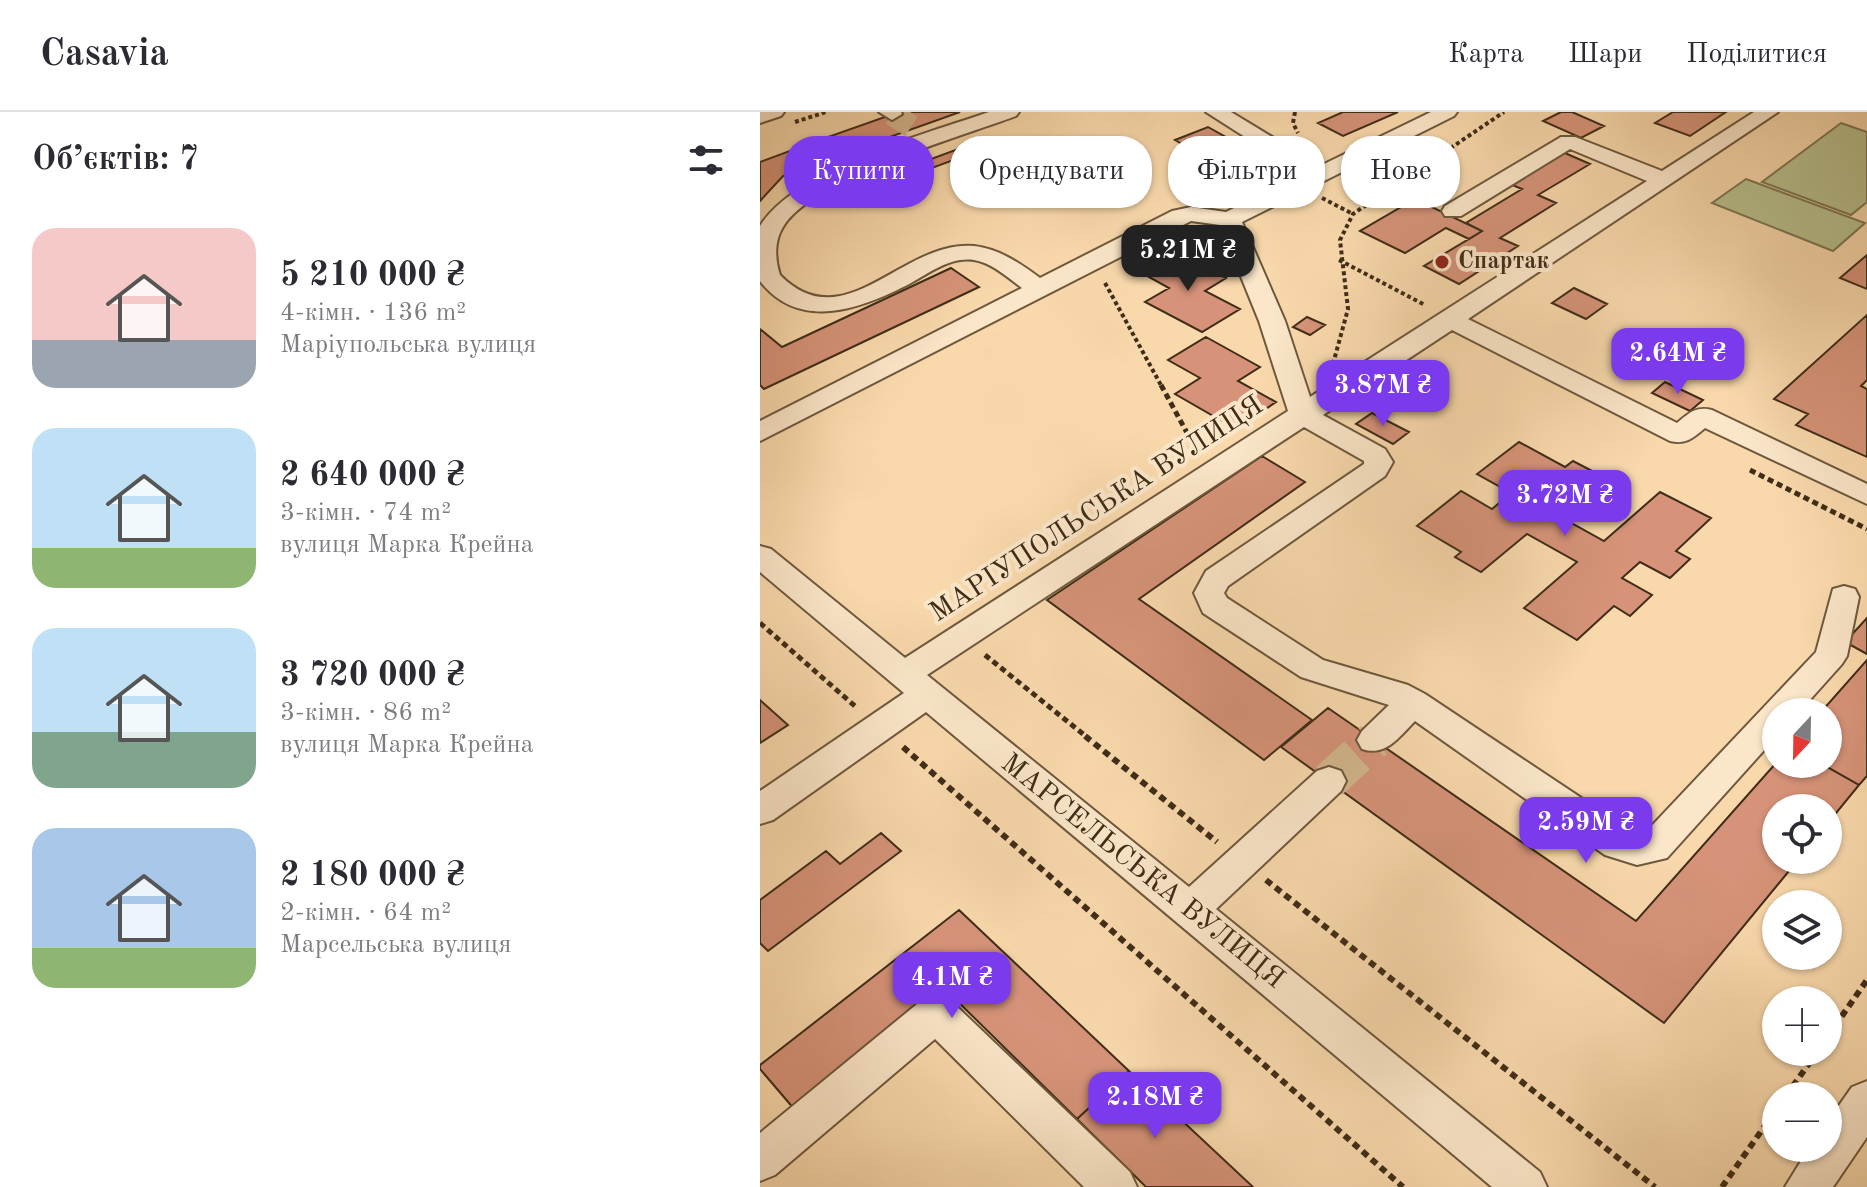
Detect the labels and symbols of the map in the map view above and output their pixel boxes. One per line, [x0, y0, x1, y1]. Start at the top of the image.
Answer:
pin: 5.21M ₴ [1114, 225, 1262, 293]
place label: Спартак [1458, 250, 1549, 274]
marker: Спартак [1433, 253, 1451, 271]
pin: 2.64M ₴ [1604, 328, 1752, 396]
pin: 3.87M ₴ [1309, 360, 1457, 428]
street label: МАРІУПОЛЬСЬКА ВУЛИЦЯ [925, 392, 1269, 628]
pin: 3.72M ₴ [1491, 470, 1639, 538]
north arrow [1762, 698, 1842, 778]
street label: МАРСЕЛЬСЬКА ВУЛИЦЯ [995, 749, 1289, 995]
pin: 2.59M ₴ [1512, 797, 1660, 865]
pin: 4.1M ₴ [887, 952, 1017, 1020]
pin: 2.18M ₴ [1081, 1072, 1229, 1140]

